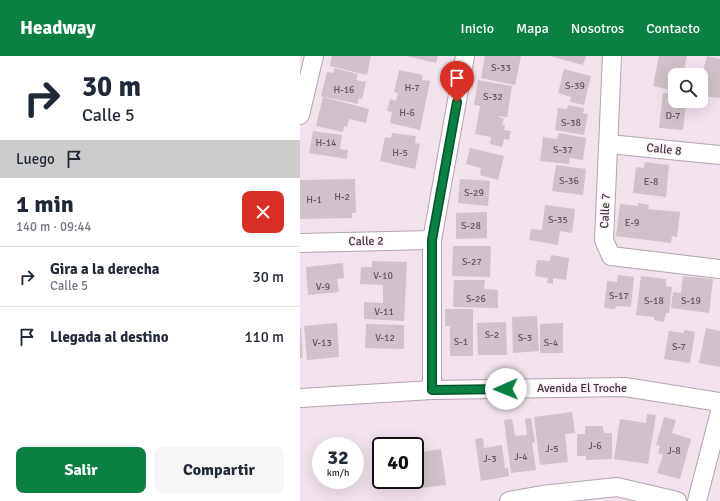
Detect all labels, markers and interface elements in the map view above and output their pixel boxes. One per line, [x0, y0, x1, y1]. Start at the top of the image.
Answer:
text: Headway [20, 16, 96, 40]
text: Inicio [461, 20, 494, 37]
text: Mapa [516, 20, 549, 37]
text: Nosotros [571, 20, 624, 37]
text: Contacto [646, 20, 700, 37]
pin [440, 61, 474, 102]
house number: S-33 [491, 62, 511, 74]
icon: arrive [446, 67, 468, 89]
map controls [668, 68, 708, 108]
button: search [668, 68, 708, 108]
text: 30 m [82, 70, 141, 104]
icon: right [16, 72, 68, 124]
house number: S-39 [565, 80, 585, 92]
house number: H-7 [404, 82, 420, 94]
house number: H-16 [333, 84, 355, 96]
house number: S-32 [483, 91, 503, 103]
text: Calle 5 [82, 104, 135, 126]
house number: H-6 [399, 107, 415, 119]
house number: D-7 [666, 110, 680, 122]
house number: S-38 [561, 117, 581, 129]
house number: H-14 [315, 137, 337, 149]
street label: Calle 8 [646, 140, 682, 159]
house number: S-37 [553, 144, 573, 156]
house number: H-5 [392, 147, 408, 159]
icon: arrive [63, 148, 85, 170]
text: Luego [16, 150, 55, 168]
house number: S-36 [559, 175, 579, 187]
house number: E-8 [644, 176, 658, 188]
house number: S-29 [464, 187, 484, 199]
text: 1 min [16, 189, 74, 219]
button: close [242, 191, 284, 233]
house number: H-2 [334, 191, 350, 203]
street label: Calle 7 [597, 193, 614, 229]
house number: H-1 [306, 194, 322, 206]
house number: S-35 [548, 214, 568, 226]
house number: E-9 [625, 217, 639, 229]
text: 140 m · 09:44 [16, 219, 92, 235]
house number: S-28 [461, 220, 481, 232]
street label: Calle 2 [348, 234, 384, 249]
house number: S-27 [462, 256, 482, 268]
text: Gira a la derecha [50, 260, 160, 278]
icon: right [16, 266, 38, 288]
text: 30 m [253, 268, 284, 286]
house number: V-10 [373, 270, 393, 282]
text: Calle 5 [50, 278, 88, 294]
house number: V-9 [316, 281, 330, 293]
house number: S-17 [609, 290, 629, 302]
house number: S-26 [466, 293, 486, 305]
house number: S-18 [644, 295, 664, 307]
house number: S-19 [681, 295, 701, 307]
house number: V-11 [374, 306, 394, 318]
icon: arrive [16, 326, 38, 348]
text: Llegada al destino [50, 328, 169, 346]
text: 110 m [244, 328, 284, 346]
house number: S-2 [485, 329, 499, 341]
house number: V-12 [375, 332, 395, 344]
house number: S-3 [518, 332, 532, 344]
house number: S-1 [454, 336, 468, 348]
house number: V-13 [312, 337, 332, 349]
house number: S-4 [544, 337, 559, 349]
house number: S-7 [672, 341, 686, 353]
position arrow [485, 368, 527, 410]
street label: Avenida El Troche [537, 381, 627, 396]
speed limit sign: 40 [372, 437, 424, 489]
house number: J-6 [588, 440, 602, 452]
house number: J-5 [545, 443, 559, 455]
text: 32 [327, 445, 349, 470]
house number: J-8 [667, 445, 681, 457]
button: Salir [16, 447, 146, 493]
button: Compartir [154, 447, 284, 493]
house number: J-4 [514, 451, 528, 463]
house number: J-3 [483, 453, 497, 465]
text: km/h [327, 467, 349, 479]

